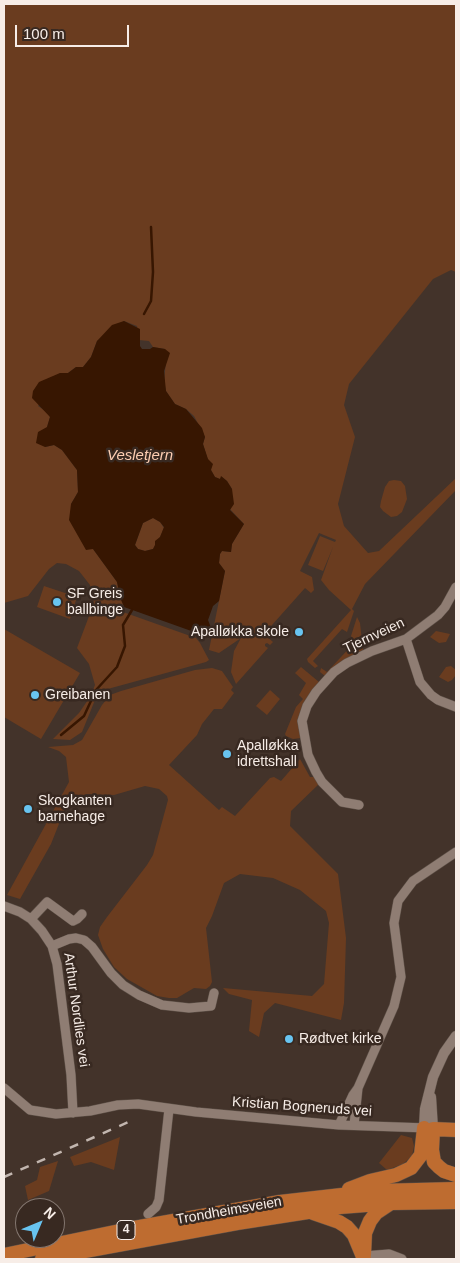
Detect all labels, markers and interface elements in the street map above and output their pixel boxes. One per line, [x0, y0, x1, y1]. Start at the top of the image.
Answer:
scale bar [18, 15, 131, 47]
text: 100 m [23, 25, 65, 42]
water label: Vesletjern [107, 447, 173, 465]
place label: SF Greis ballbinge [67, 586, 123, 618]
marker: SF Greis ballbinge [51, 596, 63, 608]
street label: Tjernveien [341, 615, 407, 657]
place label: Apalløkka skole [191, 624, 289, 640]
marker: Apalløkka skole [293, 626, 305, 638]
place label: Greibanen [45, 687, 110, 703]
marker: Greibanen [29, 689, 41, 701]
place label: Apalløkka idrettshall [237, 738, 298, 770]
marker: Apalløkka idrettshall [221, 748, 233, 760]
place label: Skogkanten barnehage [38, 793, 112, 826]
marker: Skogkanten barnehage [22, 803, 34, 815]
street label: Arthur Nordlies vei [60, 952, 92, 1068]
place label: Rødtvet kirke [299, 1031, 381, 1047]
marker: Rødtvet kirke [283, 1033, 295, 1045]
street label: Kristian Bogneruds vei [232, 1094, 372, 1120]
street label: Trondheimsveien [175, 1193, 283, 1229]
north arrow [15, 1198, 65, 1248]
text: N [41, 1204, 59, 1222]
road number: 4 [117, 1220, 135, 1240]

